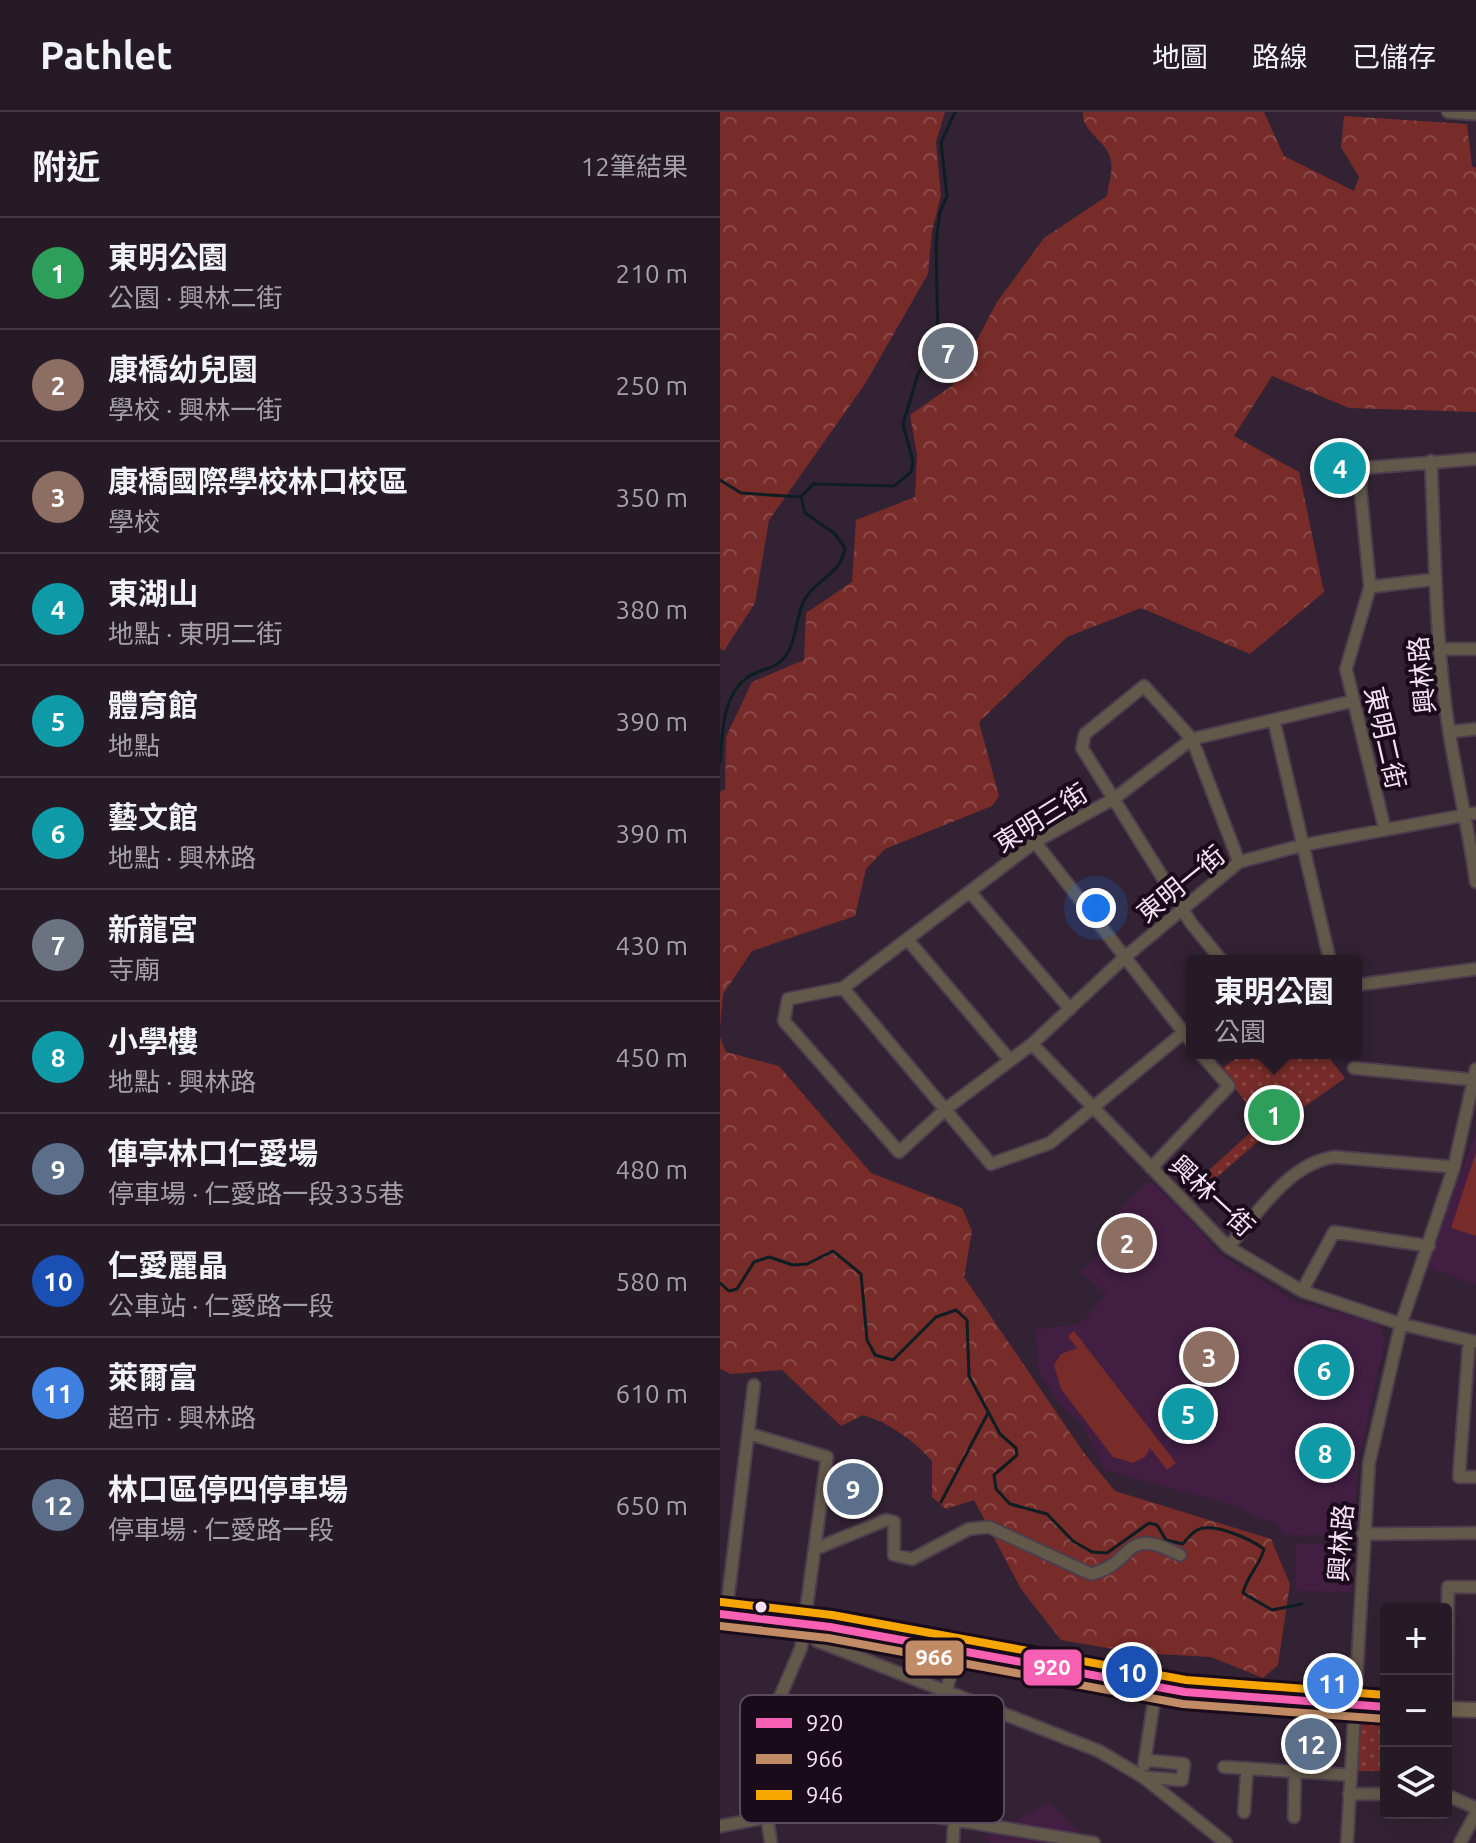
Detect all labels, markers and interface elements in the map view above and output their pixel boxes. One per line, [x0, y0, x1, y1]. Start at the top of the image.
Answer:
text: Pathlet [40, 34, 172, 76]
text: 地圖 [1152, 41, 1208, 72]
text: 路線 [1252, 41, 1308, 72]
text: 已儲存 [1352, 41, 1436, 72]
text: 附近 [32, 147, 100, 185]
text: 12筆結果 [581, 152, 688, 181]
text: 東明公園 [108, 240, 228, 274]
text: 1 [51, 259, 65, 288]
text: 210 m [616, 259, 688, 288]
text: 公園 · 興林二街 [108, 283, 282, 312]
pin: 7 [922, 323, 974, 383]
text: 康橋幼兒園 [108, 352, 258, 386]
text: 2 [51, 371, 65, 400]
text: 250 m [616, 371, 688, 400]
text: 學校 · 興林一街 [108, 395, 282, 424]
pin: 4 [1314, 438, 1366, 498]
text: 康橋國際學校林口校區 [108, 464, 408, 498]
text: 3 [51, 483, 65, 512]
text: 350 m [616, 483, 688, 512]
text: 學校 [108, 507, 160, 536]
text: 東湖山 [108, 576, 198, 610]
text: 4 [51, 595, 65, 624]
text: 380 m [616, 595, 688, 624]
text: 地點 · 東明二街 [108, 619, 282, 648]
street label: 興林路 [1403, 635, 1440, 715]
street label: 東明二街 [1360, 684, 1411, 792]
text: 體育館 [108, 688, 198, 722]
text: 5 [51, 707, 65, 736]
text: 390 m [616, 707, 688, 736]
text: 地點 [108, 731, 160, 760]
street label: 東明三街 [989, 778, 1093, 857]
text: 藝文館 [108, 800, 198, 834]
text: 6 [51, 819, 65, 848]
text: 390 m [616, 819, 688, 848]
street label: 東明一街 [1131, 840, 1230, 928]
text: 地點 · 興林路 [108, 843, 256, 872]
your location [1076, 888, 1116, 928]
text: 新龍宮 [108, 912, 198, 946]
text: 7 [51, 931, 65, 960]
text: 430 m [616, 931, 688, 960]
text: 寺廟 [108, 955, 160, 984]
popup [1186, 955, 1362, 1059]
text: 東明公園 [1214, 974, 1334, 1008]
text: 公園 [1214, 1017, 1266, 1046]
text: 小學樓 [108, 1024, 198, 1058]
text: 8 [51, 1043, 65, 1072]
text: 450 m [616, 1043, 688, 1072]
text: 地點 · 興林路 [108, 1067, 256, 1096]
pin: 1 [1248, 1085, 1300, 1145]
text: 俥亭林口仁愛場 [108, 1136, 318, 1170]
street label: 興林一街 [1164, 1150, 1260, 1242]
text: 9 [51, 1155, 65, 1184]
text: 480 m [616, 1155, 688, 1184]
text: 停車場 · 仁愛路一段335巷 [108, 1179, 404, 1208]
pin: 2 [1101, 1213, 1153, 1273]
text: 仁愛麗晶 [108, 1248, 228, 1282]
text: 10 [43, 1267, 73, 1296]
text: 580 m [616, 1267, 688, 1296]
text: 公車站 · 仁愛路一段 [108, 1291, 334, 1320]
pin: 3 [1183, 1327, 1235, 1387]
pin: 6 [1298, 1340, 1350, 1400]
text: 萊爾富 [108, 1360, 198, 1394]
text: 11 [43, 1379, 73, 1408]
text: 610 m [616, 1379, 688, 1408]
pin: 5 [1162, 1384, 1214, 1444]
text: 超市 · 興林路 [108, 1403, 256, 1432]
pin: 8 [1299, 1423, 1351, 1483]
pin: 9 [827, 1459, 879, 1519]
text: 林口區停四停車場 [108, 1472, 348, 1506]
text: 12 [43, 1491, 73, 1520]
text: 650 m [616, 1491, 688, 1520]
street label: 興林路 [1323, 1503, 1358, 1583]
text: 停車場 · 仁愛路一段 [108, 1515, 334, 1544]
unlabelled marker [753, 1599, 769, 1615]
map controls [1380, 1603, 1452, 1819]
button: + [1380, 1603, 1452, 1675]
line badge: 966 [904, 1639, 965, 1677]
pin: 10 [1106, 1642, 1158, 1702]
text: 966 [915, 1644, 953, 1669]
line badge: 920 [1022, 1648, 1083, 1687]
pin: 11 [1307, 1653, 1359, 1713]
text: 920 [1033, 1654, 1071, 1679]
button: − [1380, 1675, 1452, 1747]
legend [740, 1695, 1004, 1823]
text: 920 [806, 1710, 843, 1735]
pin: 12 [1285, 1714, 1337, 1774]
text: 966 [806, 1746, 843, 1771]
button: layers [1380, 1747, 1452, 1819]
text: 946 [806, 1782, 843, 1807]

